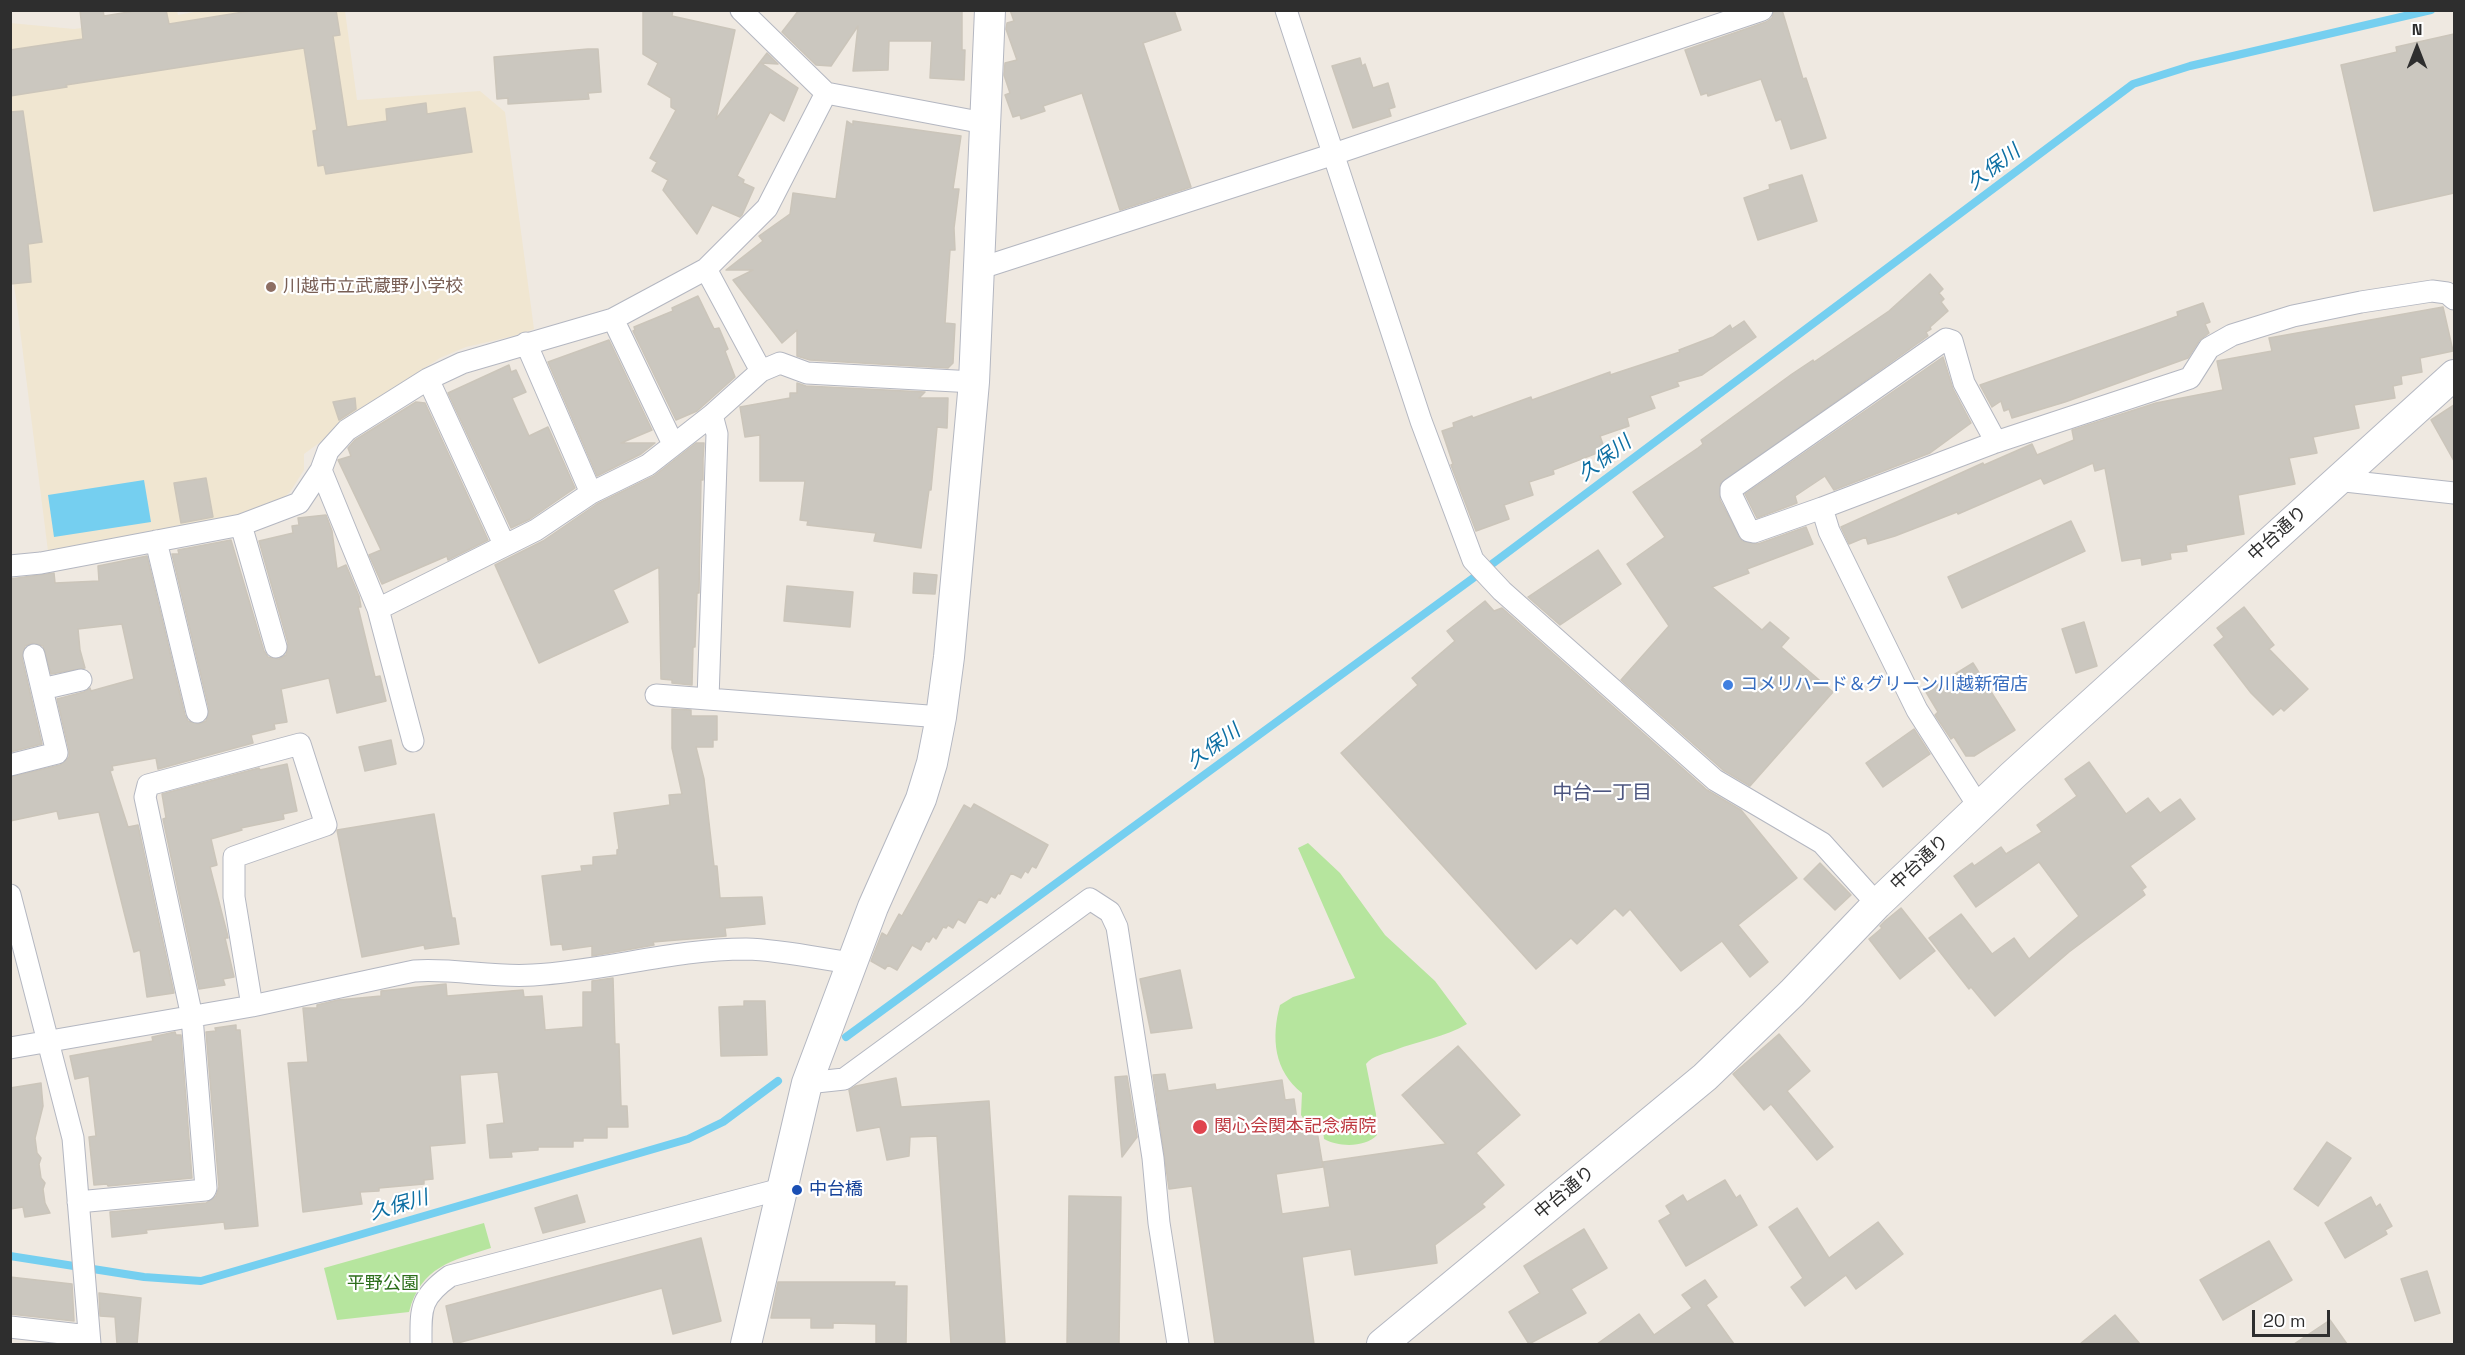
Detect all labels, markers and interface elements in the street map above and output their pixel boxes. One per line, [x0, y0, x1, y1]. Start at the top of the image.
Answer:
north arrow [2387, 18, 2447, 78]
text: N [2412, 19, 2422, 40]
water label: 久保川 [1963, 140, 2025, 196]
place label: 川越市立武蔵野小学校 [283, 276, 463, 298]
marker: 川越市立武蔵野小学校 [264, 280, 278, 294]
water label: 久保川 [1574, 431, 1636, 487]
street label: 中台通り [2244, 502, 2312, 566]
place label: コメリハード＆グリーン川越新宿店 [1740, 674, 2028, 696]
marker: コメリハード＆グリーン川越新宿店 [1721, 678, 1735, 692]
water label: 久保川 [1183, 720, 1245, 774]
district label: 中台一丁目 [1552, 782, 1652, 806]
street label: 中台通り [1886, 831, 1954, 895]
place label: 関心会関本記念病院 [1214, 1116, 1376, 1138]
marker: 関心会関本記念病院 [1191, 1118, 1209, 1136]
street label: 中台通り [1530, 1162, 1600, 1224]
place label: 中台橋 [809, 1179, 863, 1201]
marker: 中台橋 [790, 1183, 804, 1197]
water label: 久保川 [367, 1186, 431, 1226]
park label: 平野公園 [347, 1273, 419, 1295]
scale bar [2255, 1298, 2333, 1336]
text: 20 m [2263, 1309, 2306, 1332]

